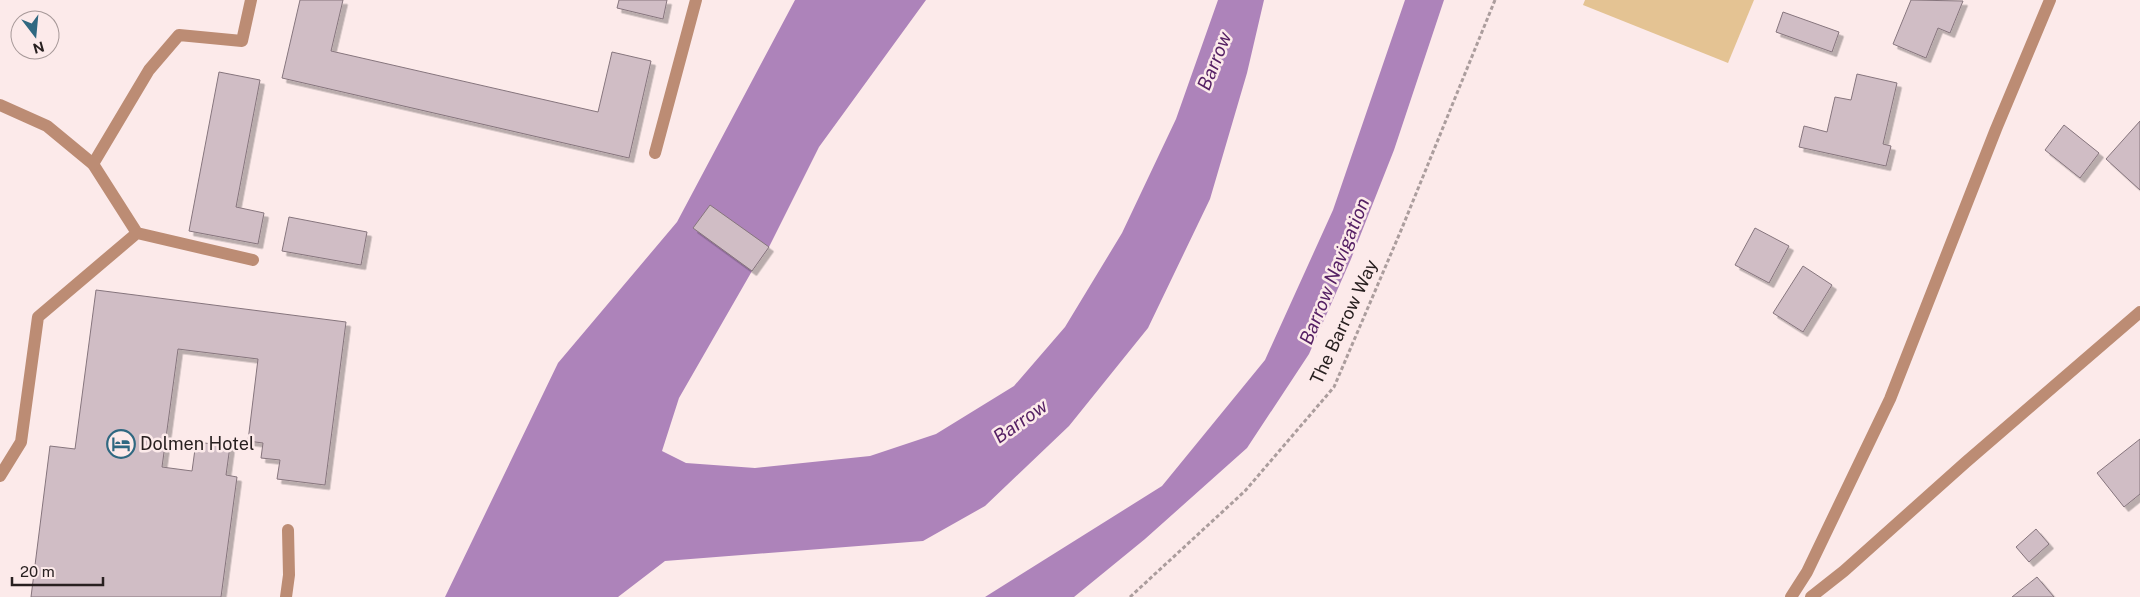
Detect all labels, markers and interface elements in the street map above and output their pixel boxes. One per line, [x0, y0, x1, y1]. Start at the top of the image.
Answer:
north arrow [10, 10, 60, 60]
water label: Barrow [1192, 28, 1236, 93]
text: N [31, 38, 46, 57]
water label: Barrow Navigation [1295, 194, 1373, 348]
street label: The Barrow Way [1305, 256, 1382, 387]
water label: Barrow [989, 394, 1052, 447]
hotel icon: Dolmen Hotel [106, 429, 136, 459]
place label: Dolmen Hotel [140, 433, 254, 454]
scale bar [12, 554, 104, 586]
text: 20 m [20, 563, 55, 580]

